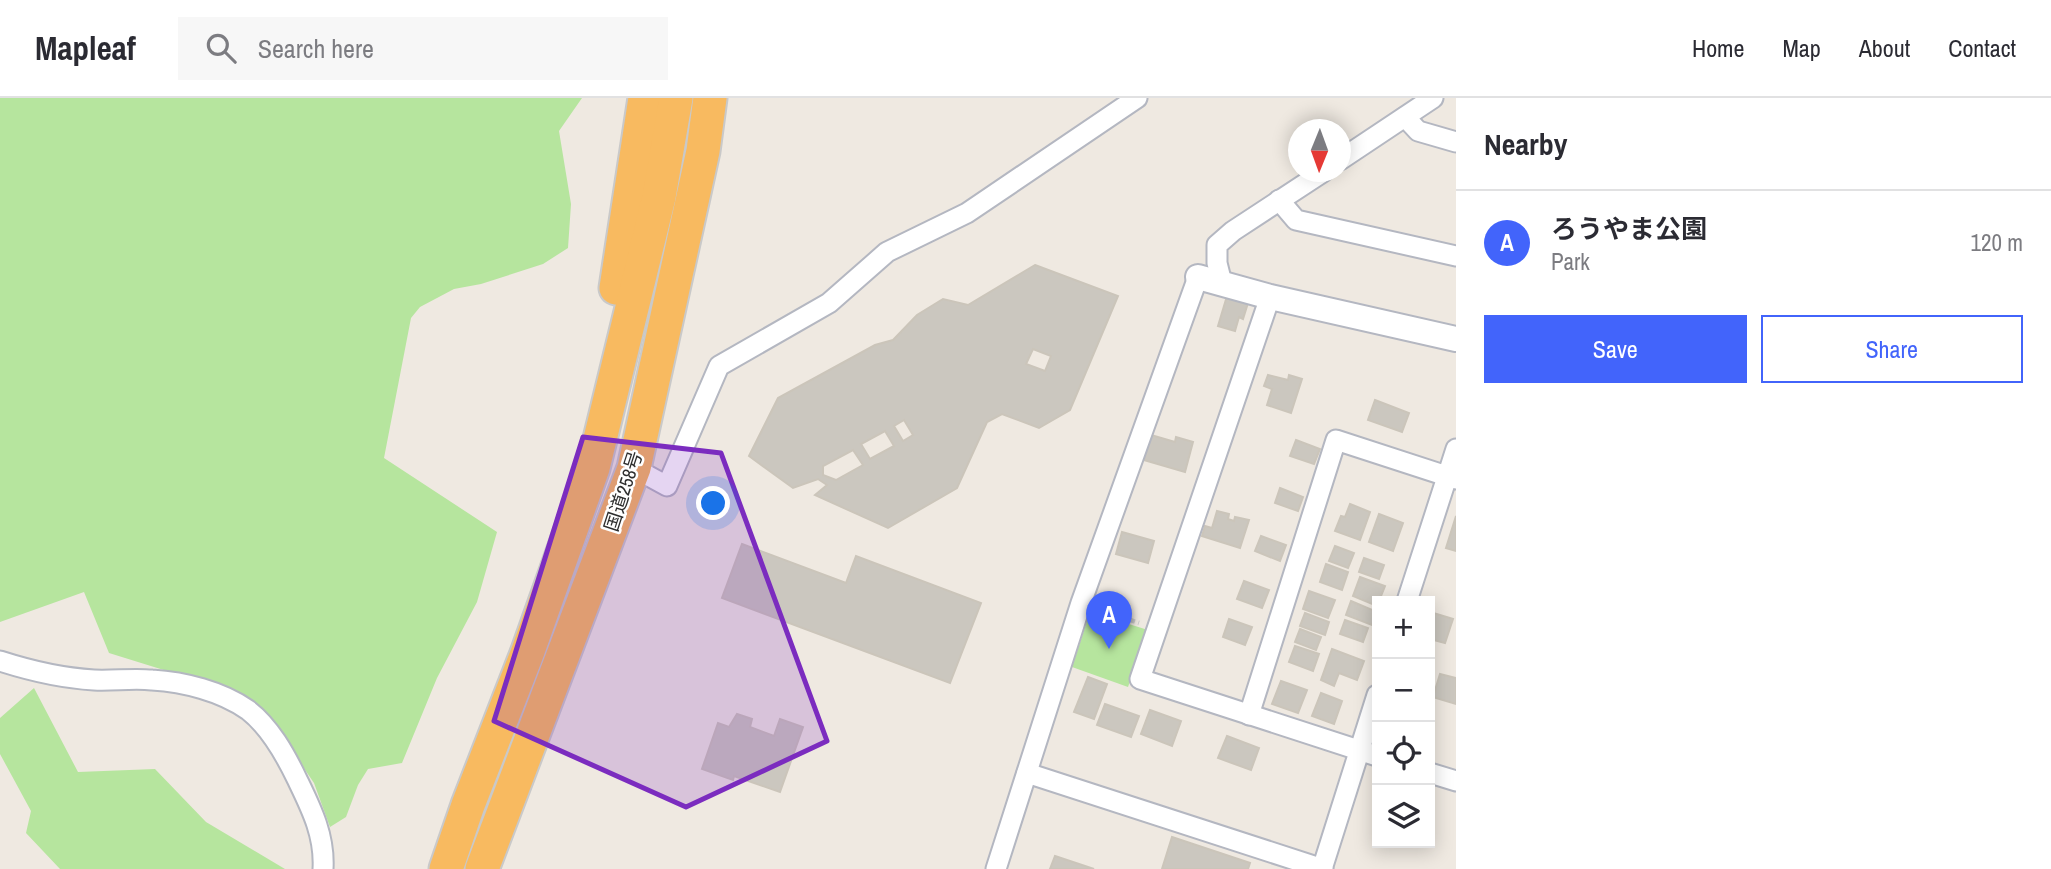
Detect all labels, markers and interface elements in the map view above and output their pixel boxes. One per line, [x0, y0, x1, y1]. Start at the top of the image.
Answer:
search box [178, 17, 668, 80]
text: Mapleaf [35, 26, 136, 70]
icon: search [202, 29, 240, 67]
text: Search here [258, 31, 374, 66]
text: Home [1692, 32, 1744, 64]
text: Map [1782, 32, 1821, 64]
text: About [1859, 32, 1910, 64]
text: Contact [1948, 32, 2016, 64]
north arrow [1288, 119, 1351, 182]
text: Nearby [1484, 124, 1567, 164]
text: ろうやま公園 [1551, 211, 1707, 246]
text: A [1500, 227, 1514, 258]
text: 120 m [1971, 227, 2023, 258]
text: Park [1551, 246, 1590, 277]
button: Save [1484, 315, 1747, 383]
button: Share [1761, 315, 2023, 383]
street label: 国道258号 [598, 448, 648, 534]
your location [696, 486, 730, 520]
pin: A [1086, 591, 1132, 649]
map controls [1372, 596, 1435, 848]
button: + [1372, 596, 1435, 659]
button: − [1372, 659, 1435, 722]
button: locate [1372, 722, 1435, 785]
button: layers [1372, 785, 1435, 848]

